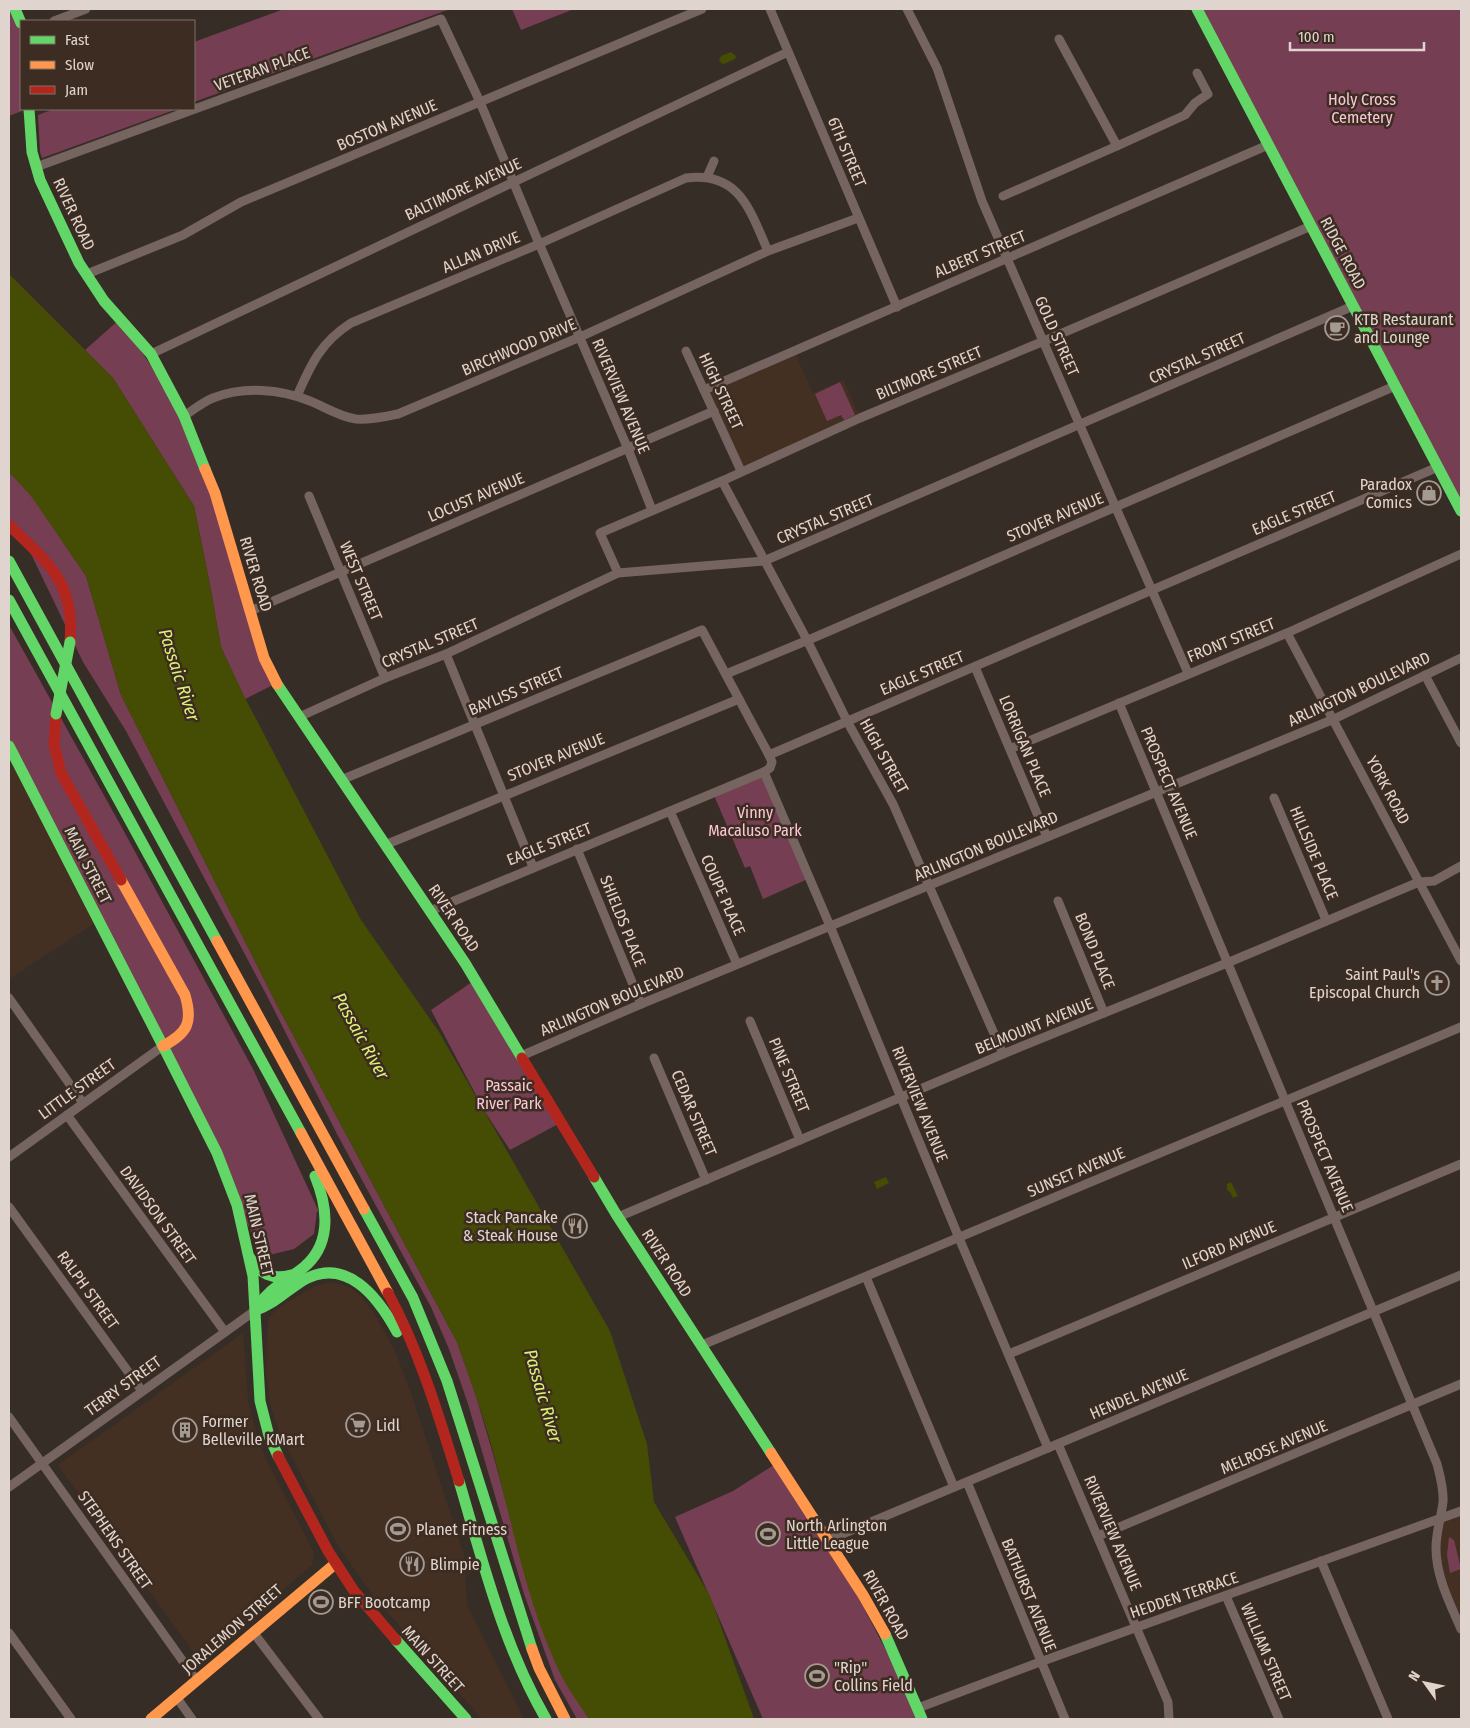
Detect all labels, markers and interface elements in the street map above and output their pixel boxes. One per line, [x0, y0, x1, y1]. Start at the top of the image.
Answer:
legend [20, 20, 195, 110]
scale bar [1290, 20, 1424, 52]
text: 100 m [1298, 28, 1335, 46]
text: Fast [65, 31, 89, 49]
street label: VETERAN PLACE [212, 43, 312, 95]
text: Slow [65, 56, 94, 74]
text: Jam [65, 81, 88, 99]
park label: Holy Cross Cemetery [1328, 90, 1396, 127]
street label: BOSTON AVENUE [334, 95, 440, 155]
street label: 6TH STREET [824, 114, 870, 190]
street label: BALTIMORE AVENUE [402, 154, 524, 224]
street label: RIVER ROAD [49, 175, 99, 253]
street label: RIDGE ROAD [1316, 214, 1370, 292]
street label: ALBERT STREET [931, 226, 1029, 282]
street label: ALLAN DRIVE [439, 227, 523, 277]
street label: GOLD STREET [1031, 293, 1083, 379]
place label: KTB Restaurant and Lounge [1354, 310, 1454, 347]
street label: BIRCHWOOD DRIVE [459, 314, 579, 380]
cafe icon: KTB Restaurant and Lounge [1324, 315, 1350, 341]
street label: CRYSTAL STREET [1146, 328, 1249, 388]
street label: RIVERVIEW AVENUE [588, 336, 654, 456]
street label: BILTMORE STREET [873, 342, 985, 404]
street label: HIGH STREET [695, 350, 747, 433]
street label: LOCUST AVENUE [425, 468, 527, 526]
place label: Paradox Comics [1360, 475, 1412, 512]
shop icon: Paradox Comics [1416, 480, 1442, 506]
street label: EAGLE STREET [1249, 487, 1339, 539]
street label: STOVER AVENUE [1004, 488, 1106, 546]
street label: CRYSTAL STREET [774, 490, 877, 548]
street label: RIVER ROAD [236, 534, 276, 614]
street label: WEST STREET [336, 539, 386, 624]
street label: CRYSTAL STREET [379, 614, 482, 672]
street label: FRONT STREET [1184, 614, 1278, 666]
water label: Passaic River [154, 626, 204, 725]
street label: EAGLE STREET [877, 647, 967, 699]
street label: ARLINGTON BOULEVARD [1285, 648, 1433, 730]
street label: BAYLISS STREET [466, 662, 567, 720]
street label: LORRIGAN PLACE [995, 692, 1055, 800]
street label: HIGH STREET [856, 715, 913, 797]
street label: PROSPECT AVENUE [1137, 724, 1201, 842]
street label: STOVER AVENUE [505, 729, 607, 785]
street label: YORK ROAD [1362, 753, 1414, 827]
park label: Vinny Macaluso Park [708, 803, 802, 840]
street label: HILLSIDE PLACE [1286, 803, 1342, 903]
street label: ARLINGTON BOULEVARD [911, 807, 1061, 885]
street label: EAGLE STREET [504, 818, 595, 870]
street label: MAIN STREET [61, 823, 116, 907]
street label: COUPE PLACE [697, 852, 749, 938]
street label: SHIELDS PLACE [596, 873, 650, 969]
street label: RIVER ROAD [425, 881, 483, 955]
street label: BOND PLACE [1071, 910, 1119, 992]
street label: ARLINGTON BOULEVARD [537, 962, 687, 1040]
place label: Saint Paul's Episcopal Church [1309, 965, 1420, 1002]
church icon: Saint Paul's Episcopal Church [1424, 970, 1450, 996]
water label: Passaic River [328, 989, 394, 1084]
street label: BELMOUNT AVENUE [972, 994, 1096, 1058]
street label: PINE STREET [765, 1035, 814, 1116]
street label: RIVERVIEW AVENUE [888, 1043, 952, 1165]
street label: LITTLE STREET [35, 1054, 120, 1123]
street label: CEDAR STREET [667, 1067, 721, 1160]
park label: Passaic River Park [476, 1076, 542, 1113]
street label: PROSPECT AVENUE [1293, 1097, 1357, 1215]
street label: SUNSET AVENUE [1024, 1143, 1128, 1201]
street label: DAVIDSON STREET [116, 1162, 200, 1268]
street label: MAIN STREET [240, 1192, 278, 1278]
place label: Stack Pancake & Steak House [463, 1208, 558, 1245]
restaurant icon: Stack Pancake & Steak House [562, 1213, 588, 1239]
street label: ILFORD AVENUE [1179, 1217, 1279, 1273]
street label: RIVER ROAD [638, 1225, 696, 1301]
street label: RALPH STREET [53, 1247, 123, 1333]
water label: Passaic River [519, 1347, 567, 1446]
street label: TERRY STREET [81, 1352, 165, 1420]
street label: HENDEL AVENUE [1087, 1365, 1191, 1423]
place label: Former Belleville KMart [202, 1412, 305, 1449]
supermarket icon: Lidl [345, 1412, 371, 1438]
place label: Lidl [376, 1416, 400, 1435]
street label: MELROSE AVENUE [1218, 1416, 1330, 1478]
building icon: Former Belleville KMart [172, 1417, 198, 1443]
street label: RIVERVIEW AVENUE [1080, 1473, 1146, 1593]
street label: STEPHENS STREET [74, 1487, 156, 1593]
sports icon: Planet Fitness [385, 1516, 411, 1542]
place label: North Arlington Little League [786, 1516, 887, 1553]
place label: Planet Fitness [416, 1520, 507, 1539]
sports icon: North Arlington Little League [755, 1521, 781, 1547]
street label: BATHURST AVENUE [998, 1536, 1060, 1654]
restaurant icon: Blimpie [399, 1551, 425, 1577]
place label: Blimpie [430, 1555, 480, 1574]
street label: RIVER ROAD [859, 1567, 913, 1643]
street label: HEDDEN TERRACE [1127, 1568, 1241, 1622]
street label: JORALEMON STREET [178, 1580, 287, 1678]
sports icon: BFF Bootcamp [308, 1589, 334, 1615]
place label: BFF Bootcamp [338, 1593, 430, 1612]
street label: WILLIAM STREET [1237, 1600, 1295, 1704]
street label: MAIN STREET [398, 1622, 468, 1697]
place label: "Rip" Collins Field [834, 1658, 913, 1695]
north arrow [1400, 1658, 1450, 1708]
sports icon: "Rip" Collins Field [804, 1663, 830, 1689]
text: N [1405, 1668, 1424, 1684]

